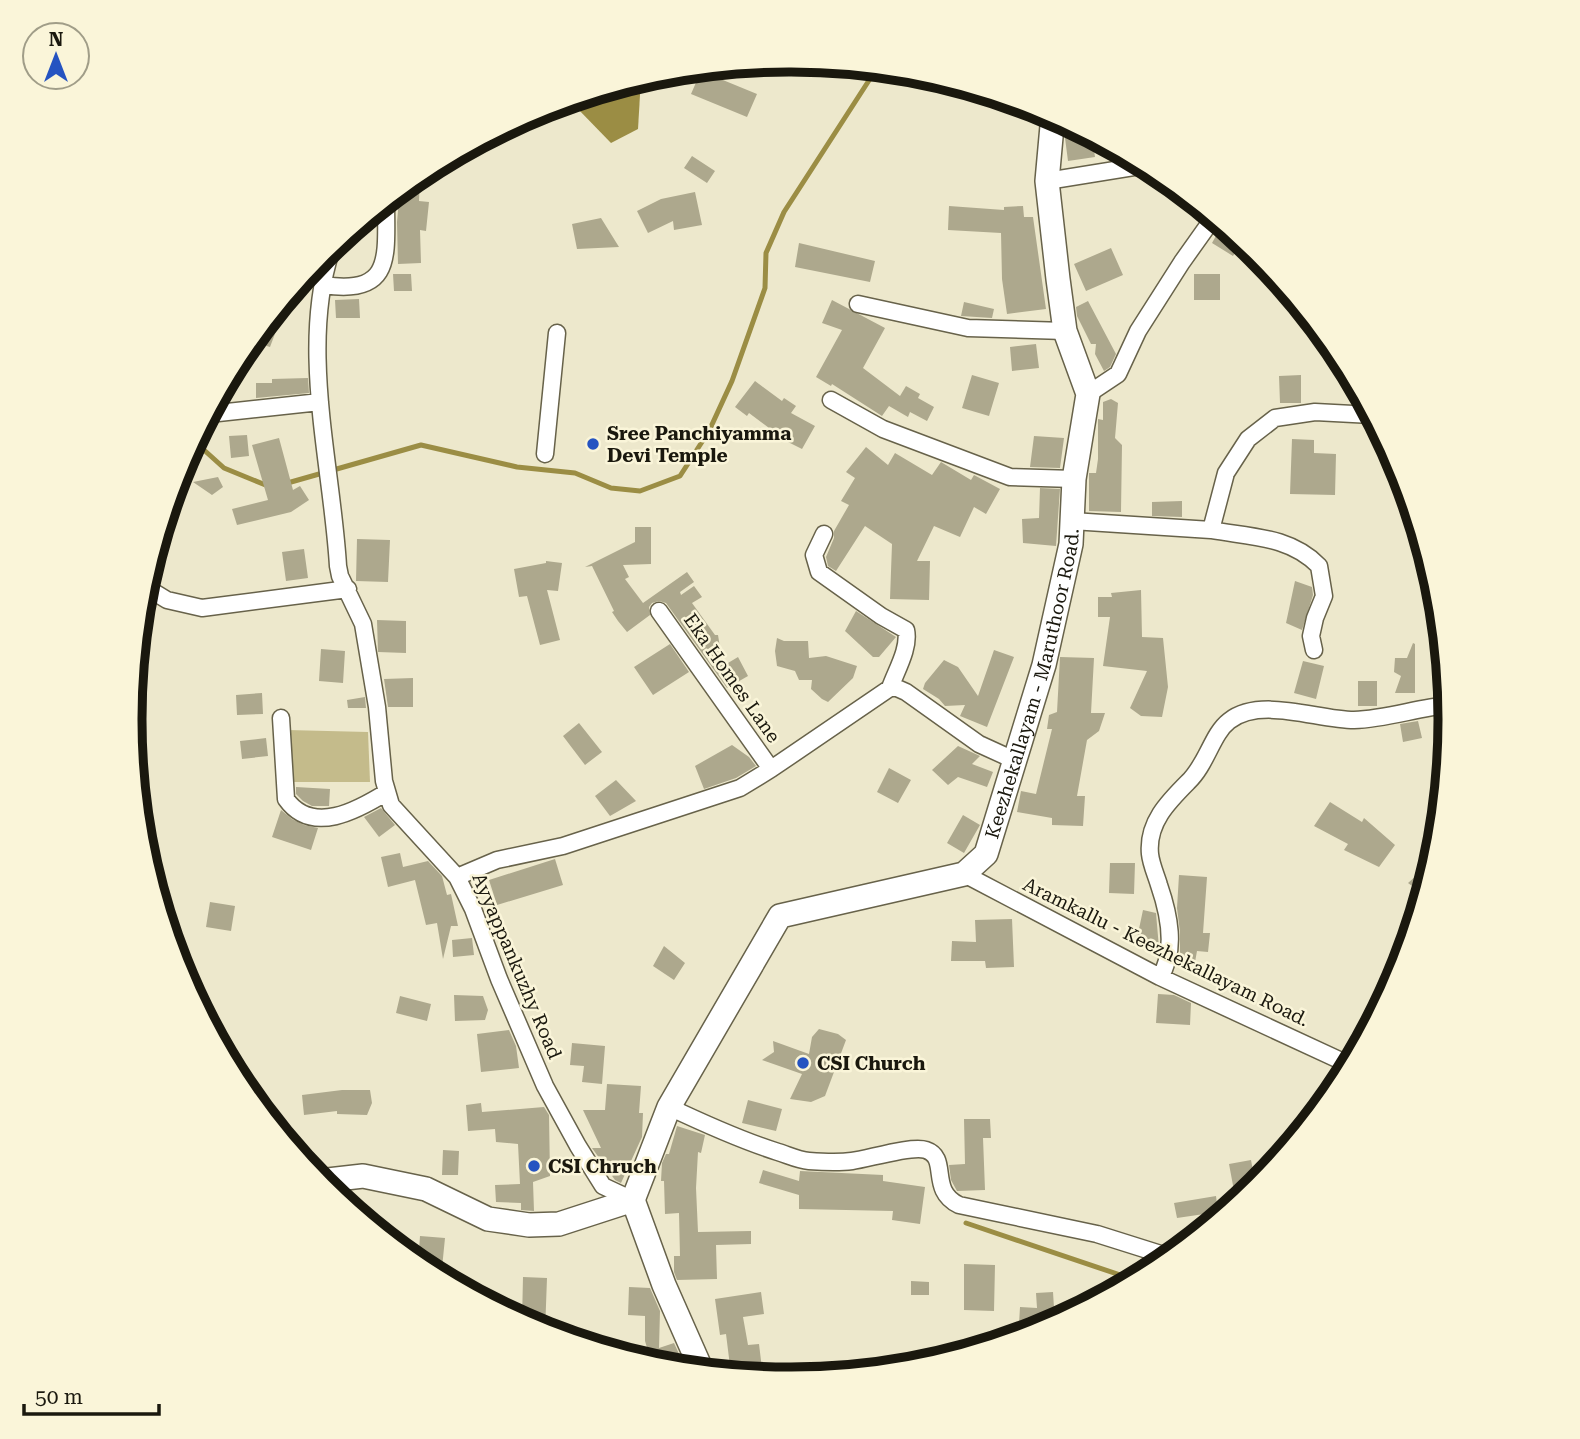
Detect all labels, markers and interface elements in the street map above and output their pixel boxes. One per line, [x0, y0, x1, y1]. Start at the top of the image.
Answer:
north arrow [21, 21, 91, 91]
text: N [49, 28, 64, 51]
place label: Sree Panchiyamma Devi Temple [607, 422, 791, 467]
marker: Sree Panchiyamma Devi Temple [585, 436, 601, 452]
street label: Keezhekallayam - Maruthoor Road. [980, 528, 1083, 841]
street label: Eka Homes Lane [679, 609, 785, 747]
street label: Ayyappankuzhy Road [467, 869, 567, 1063]
street label: Aramkallu - Keezhekallayam Road. [1019, 873, 1313, 1031]
place label: CSI Church [817, 1052, 926, 1075]
marker: CSI Church [795, 1055, 811, 1071]
place label: CSI Chruch [548, 1155, 657, 1178]
marker: CSI Chruch [526, 1158, 542, 1174]
scale bar [24, 1372, 159, 1416]
text: 50 m [35, 1385, 83, 1409]

